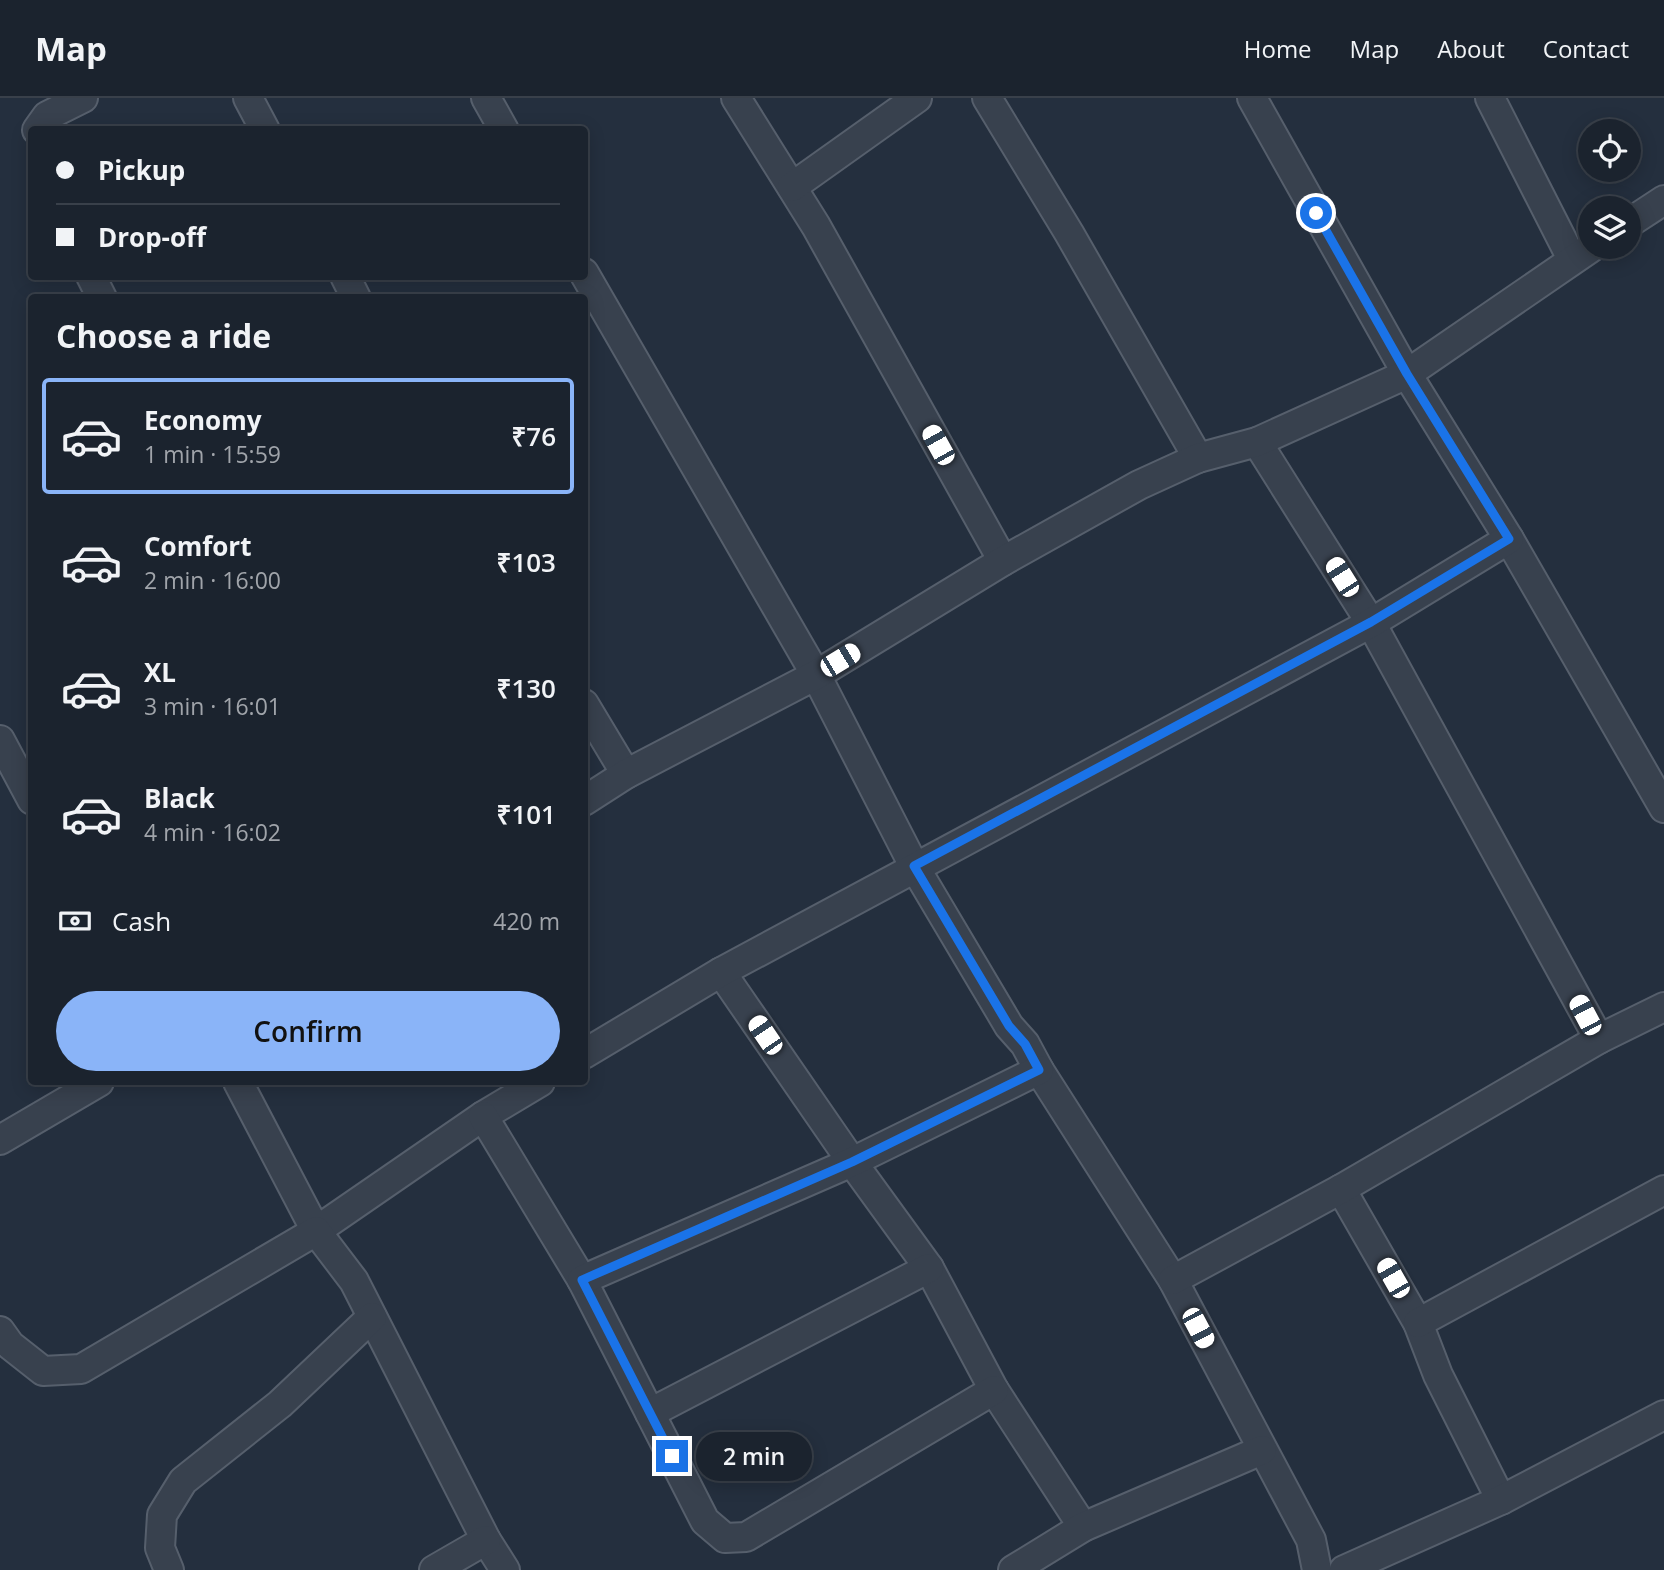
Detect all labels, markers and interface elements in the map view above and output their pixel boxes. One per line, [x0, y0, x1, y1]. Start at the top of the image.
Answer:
text: Map [35, 26, 107, 71]
text: Home [1244, 32, 1312, 65]
text: Map [1350, 32, 1399, 65]
text: About [1437, 32, 1505, 65]
text: Contact [1543, 32, 1629, 65]
map controls [1578, 119, 1641, 259]
button: locate [1578, 119, 1641, 182]
text: Pickup [98, 152, 185, 188]
button: layers [1578, 196, 1641, 259]
route start [1300, 197, 1332, 229]
text: Drop-off [98, 219, 206, 255]
text: Choose a ride [56, 314, 271, 357]
text: Economy [144, 402, 262, 438]
icon: car [60, 405, 123, 468]
text: ₹76 [511, 418, 556, 454]
car [919, 422, 958, 468]
text: 1 min · 15:59 [144, 438, 281, 470]
text: Comfort [144, 528, 251, 564]
icon: car [60, 531, 123, 594]
text: ₹103 [497, 544, 556, 580]
car [1322, 554, 1363, 600]
text: 2 min · 16:00 [144, 564, 281, 596]
car [817, 640, 864, 680]
text: XL [144, 654, 176, 690]
icon: car [60, 657, 123, 720]
text: ₹130 [497, 670, 556, 706]
text: 3 min · 16:01 [144, 690, 281, 722]
text: Black [144, 780, 215, 816]
icon: car [60, 783, 123, 846]
text: ₹101 [497, 796, 556, 832]
text: 4 min · 16:02 [144, 816, 281, 848]
icon: cash [56, 902, 94, 940]
text: Cash [112, 903, 171, 939]
text: 420 m [493, 905, 560, 937]
button: Confirm [56, 991, 560, 1071]
car [1566, 992, 1605, 1038]
car [745, 1012, 786, 1058]
car [1374, 1255, 1413, 1301]
car [1179, 1305, 1218, 1351]
callout: 2 min [696, 1432, 812, 1480]
route end [656, 1440, 688, 1472]
text: 2 min [723, 1440, 785, 1472]

